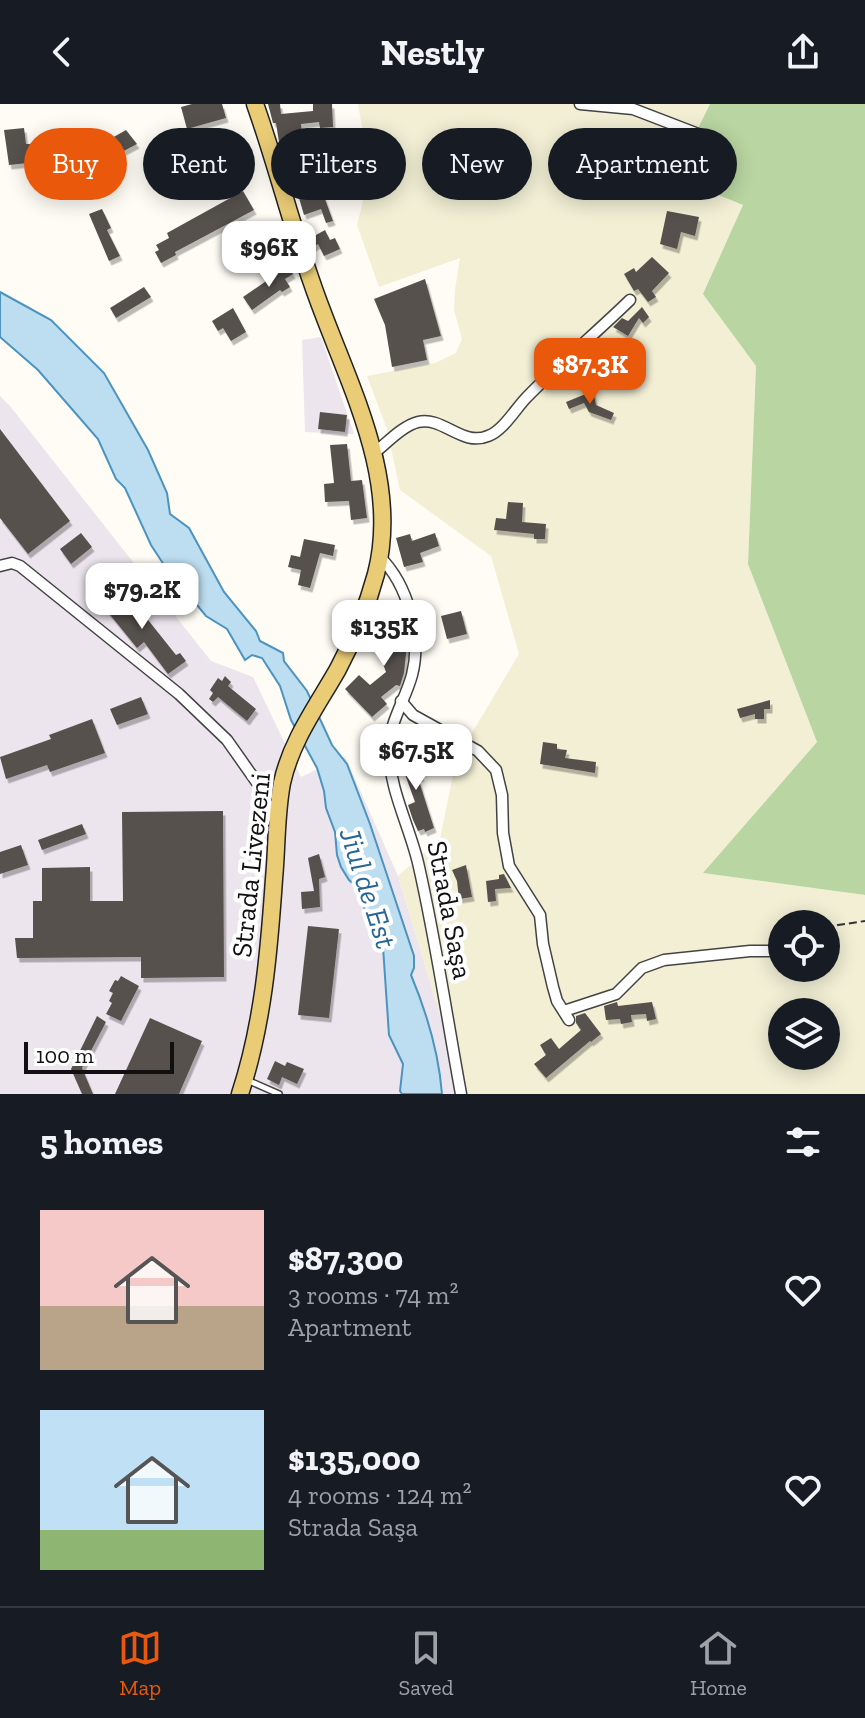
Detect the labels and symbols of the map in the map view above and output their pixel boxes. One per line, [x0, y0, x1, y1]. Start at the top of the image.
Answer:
pin: $96K [222, 221, 316, 289]
pin: $87.3K [525, 338, 655, 406]
pin: $79.2K [77, 563, 207, 631]
pin: $135K [328, 600, 440, 668]
pin: $67.5K [351, 724, 481, 792]
street label: Strada Livezeni [225, 771, 277, 959]
water label: Jiul de Est [331, 822, 404, 953]
street label: Strada Saşa [420, 838, 480, 982]
scale bar [24, 1038, 174, 1074]

